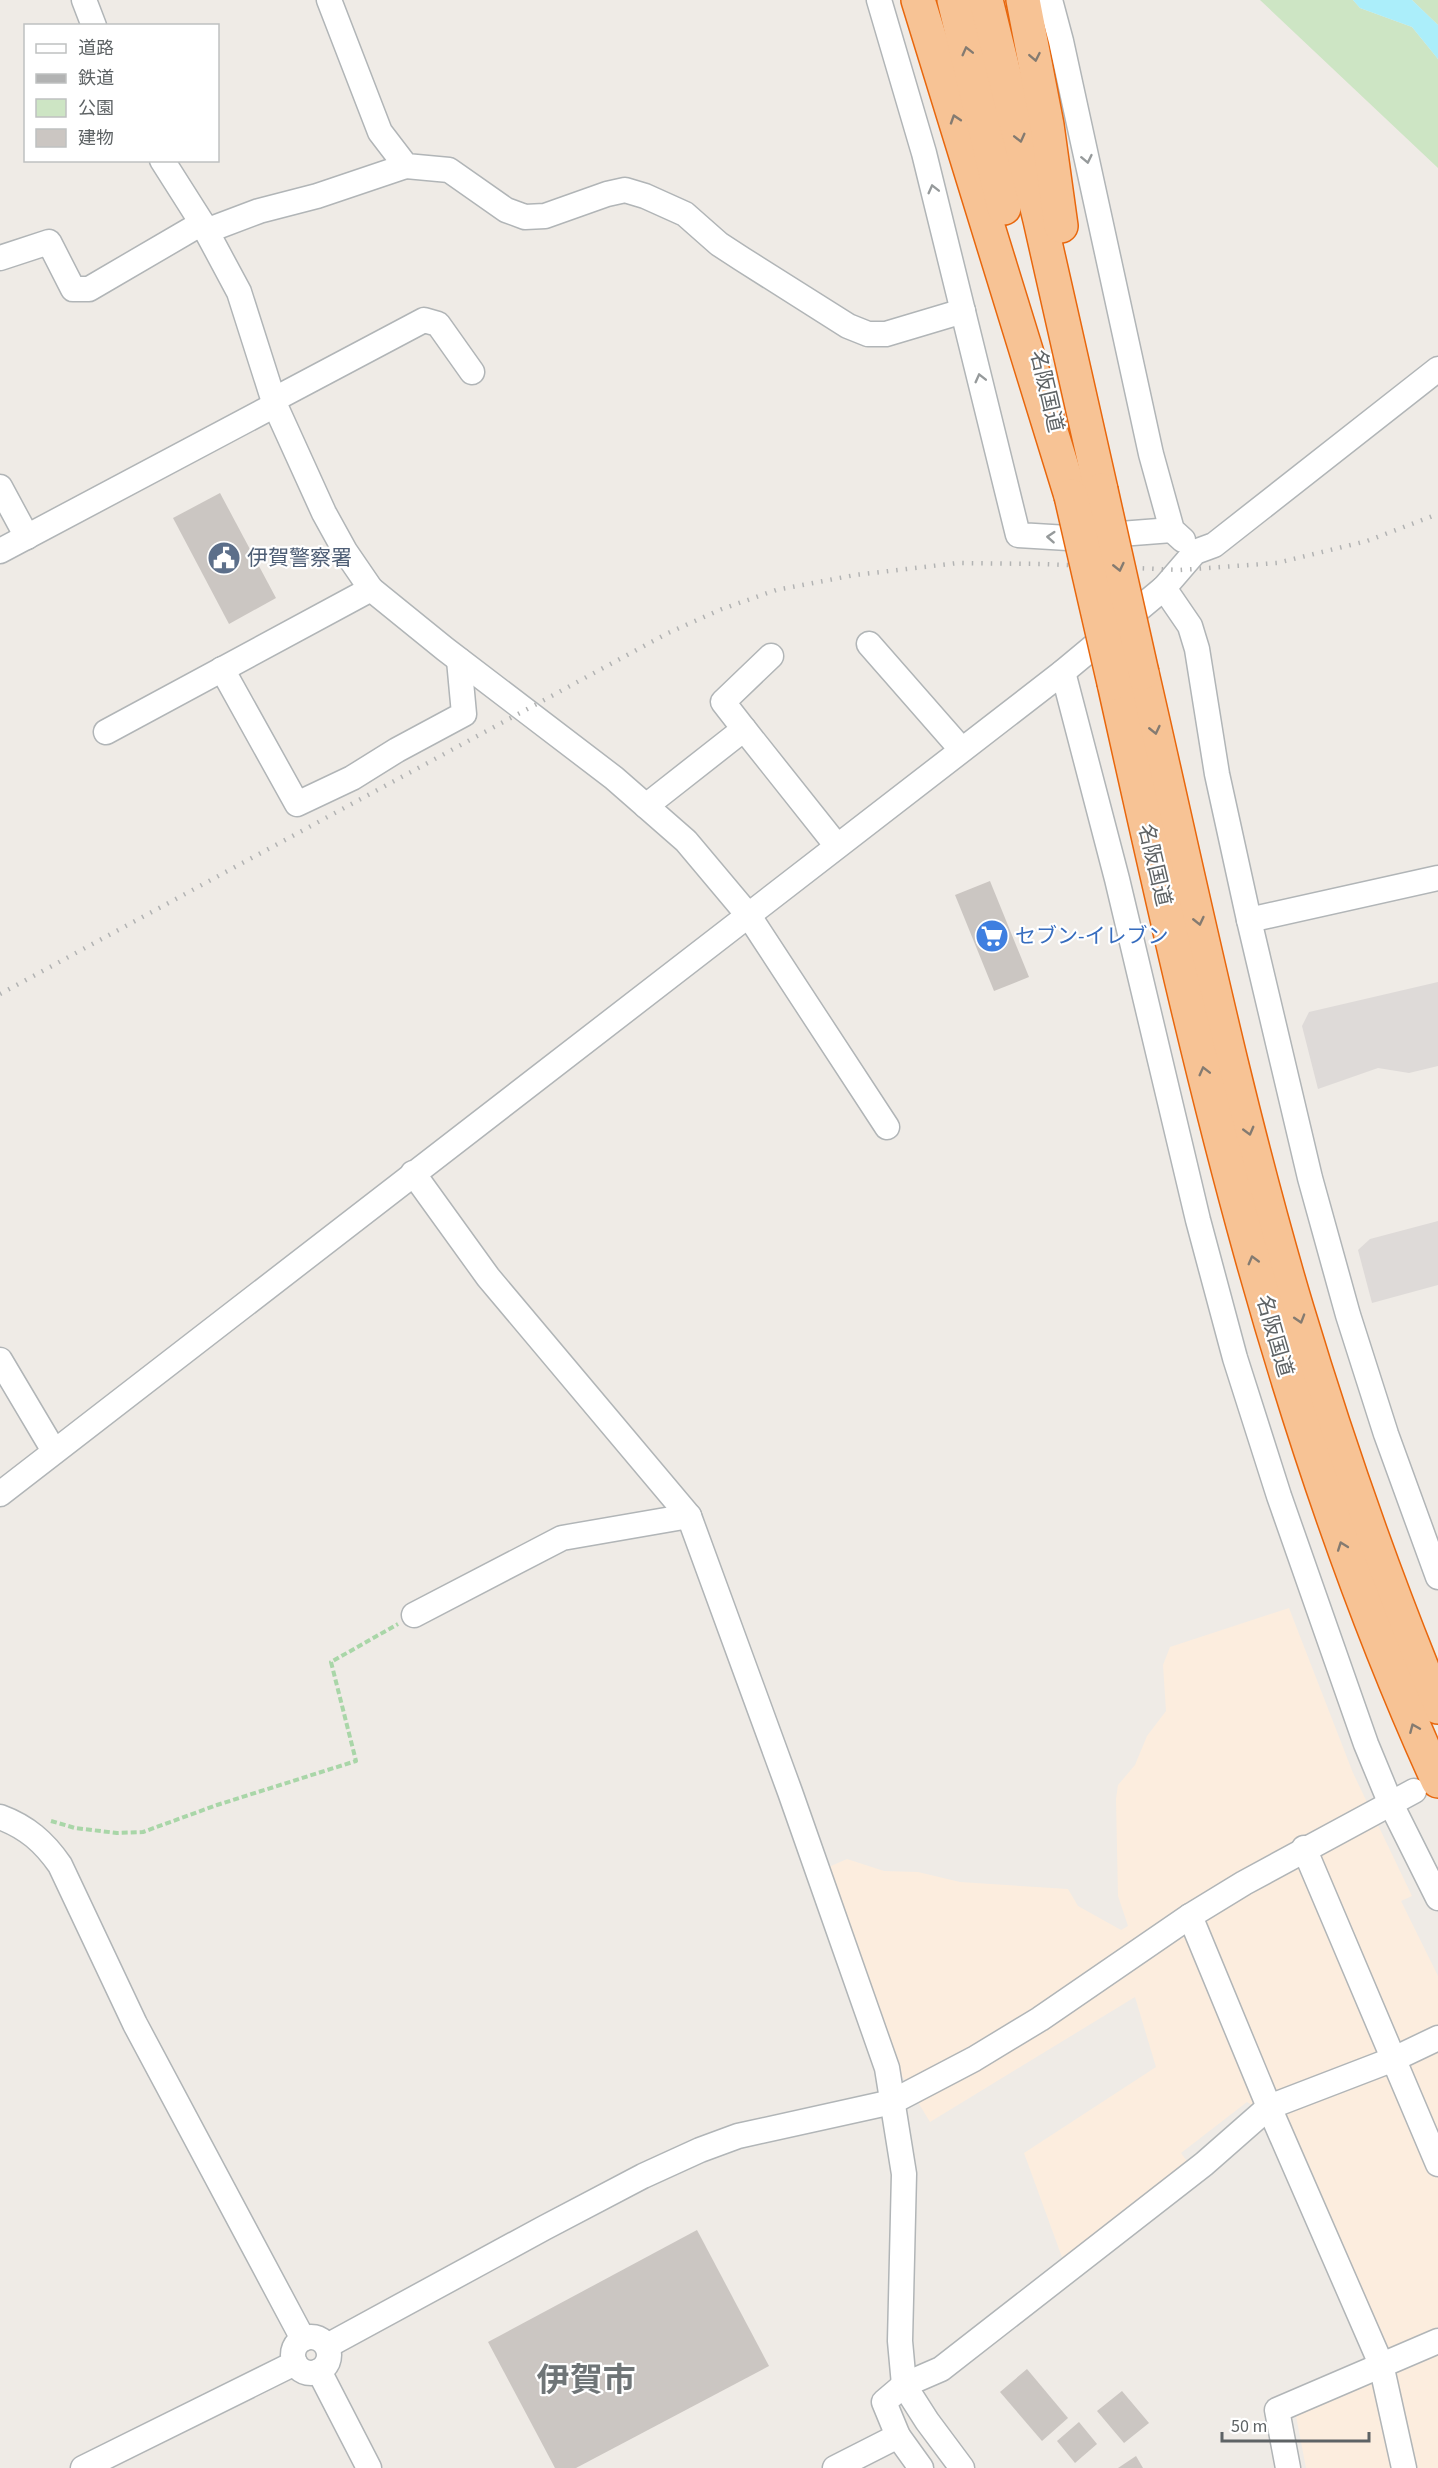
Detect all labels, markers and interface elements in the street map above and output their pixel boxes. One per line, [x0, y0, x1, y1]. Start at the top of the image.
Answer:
legend [24, 24, 219, 162]
text: 道路 [78, 36, 114, 61]
one-way arrow [961, 46, 974, 56]
one-way arrow [1028, 52, 1041, 62]
text: 鉄道 [78, 66, 114, 91]
text: 公園 [78, 96, 114, 121]
one-way arrow [950, 114, 963, 125]
text: 建物 [78, 126, 114, 151]
one-way arrow [1013, 133, 1026, 143]
one-way arrow [1079, 154, 1092, 164]
one-way arrow [928, 184, 940, 195]
street label: 名阪国道 [1023, 347, 1071, 435]
one-way arrow [974, 374, 987, 384]
one-way arrow [1047, 531, 1056, 544]
public building icon: 伊賀警察署 [206, 540, 242, 576]
place label: 伊賀警察署 [247, 543, 352, 573]
one-way arrow [1111, 562, 1124, 572]
one-way arrow [1148, 725, 1161, 735]
street label: 名阪国道 [1131, 821, 1179, 909]
one-way arrow [1192, 915, 1205, 925]
supermarket icon: セブン-イレブン [974, 918, 1010, 954]
place label: セブン-イレブン [1015, 921, 1169, 951]
one-way arrow [1199, 1066, 1212, 1076]
one-way arrow [1242, 1125, 1254, 1135]
one-way arrow [1248, 1255, 1260, 1266]
street label: 名阪国道 [1249, 1291, 1301, 1381]
one-way arrow [1293, 1313, 1305, 1324]
one-way arrow [1337, 1541, 1350, 1552]
one-way arrow [1409, 1723, 1421, 1734]
district label: 伊賀市 [537, 2357, 636, 2404]
scale bar [1222, 2405, 1369, 2443]
text: 50 m [1231, 2414, 1267, 2439]

